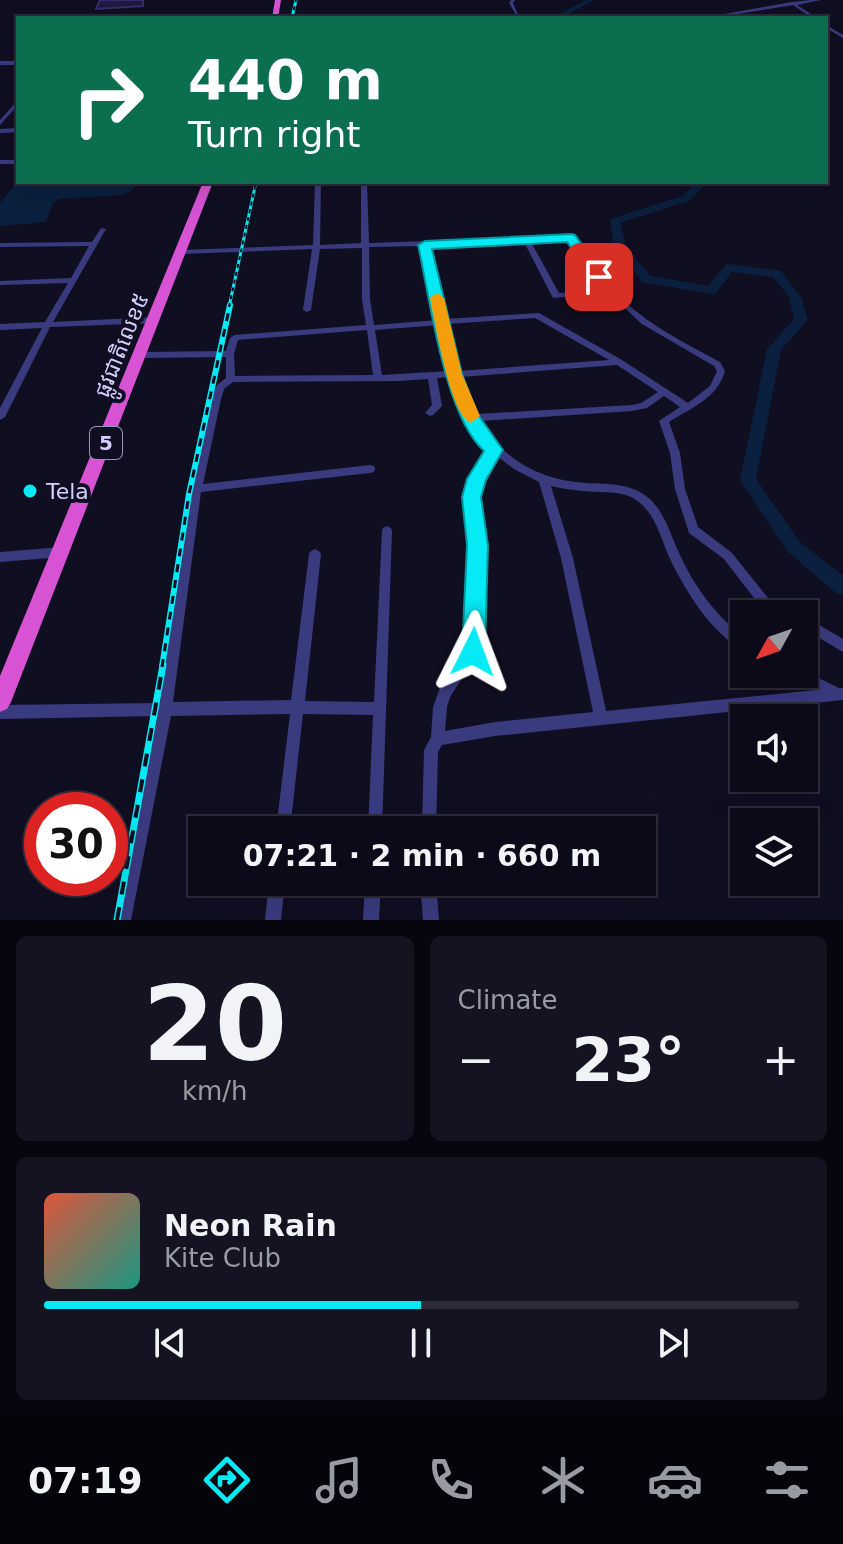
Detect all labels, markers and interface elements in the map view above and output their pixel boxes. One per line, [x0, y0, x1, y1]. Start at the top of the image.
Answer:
text: 440 m [188, 47, 383, 112]
icon: right [56, 48, 160, 152]
text: Turn right [188, 114, 360, 155]
pin [565, 243, 633, 311]
icon: arrive [577, 255, 621, 299]
street label: ផ្លូវជាតិលេខ៥ [89, 289, 161, 404]
road number: 5 [90, 427, 122, 459]
place label: Tela [45, 479, 89, 504]
marker: Tela [21, 482, 39, 500]
north arrow [730, 600, 818, 688]
map controls [730, 600, 818, 896]
position arrow [431, 610, 515, 694]
button: sound [730, 704, 818, 792]
speed limit sign: 30 [24, 792, 128, 896]
button: layers [730, 808, 818, 896]
text: 07:21 · 2 min · 660 m [243, 838, 601, 873]
text: 20 [142, 963, 287, 1085]
text: Climate [458, 985, 558, 1015]
text: 23° [572, 1025, 685, 1095]
text: − [458, 1034, 494, 1085]
text: + [762, 1034, 799, 1085]
text: km/h [182, 1076, 248, 1106]
text: Neon Rain [164, 1208, 337, 1243]
text: Kite Club [164, 1243, 281, 1273]
icon: previous [148, 1321, 192, 1365]
icon: pause [399, 1321, 443, 1365]
icon: next [651, 1321, 695, 1365]
icon: directions [199, 1452, 255, 1508]
icon: music [311, 1452, 367, 1508]
icon: phone [423, 1452, 479, 1508]
icon: climate [535, 1452, 591, 1508]
icon: car [647, 1452, 703, 1508]
icon: filters [759, 1452, 815, 1508]
text: 07:19 [28, 1460, 143, 1501]

